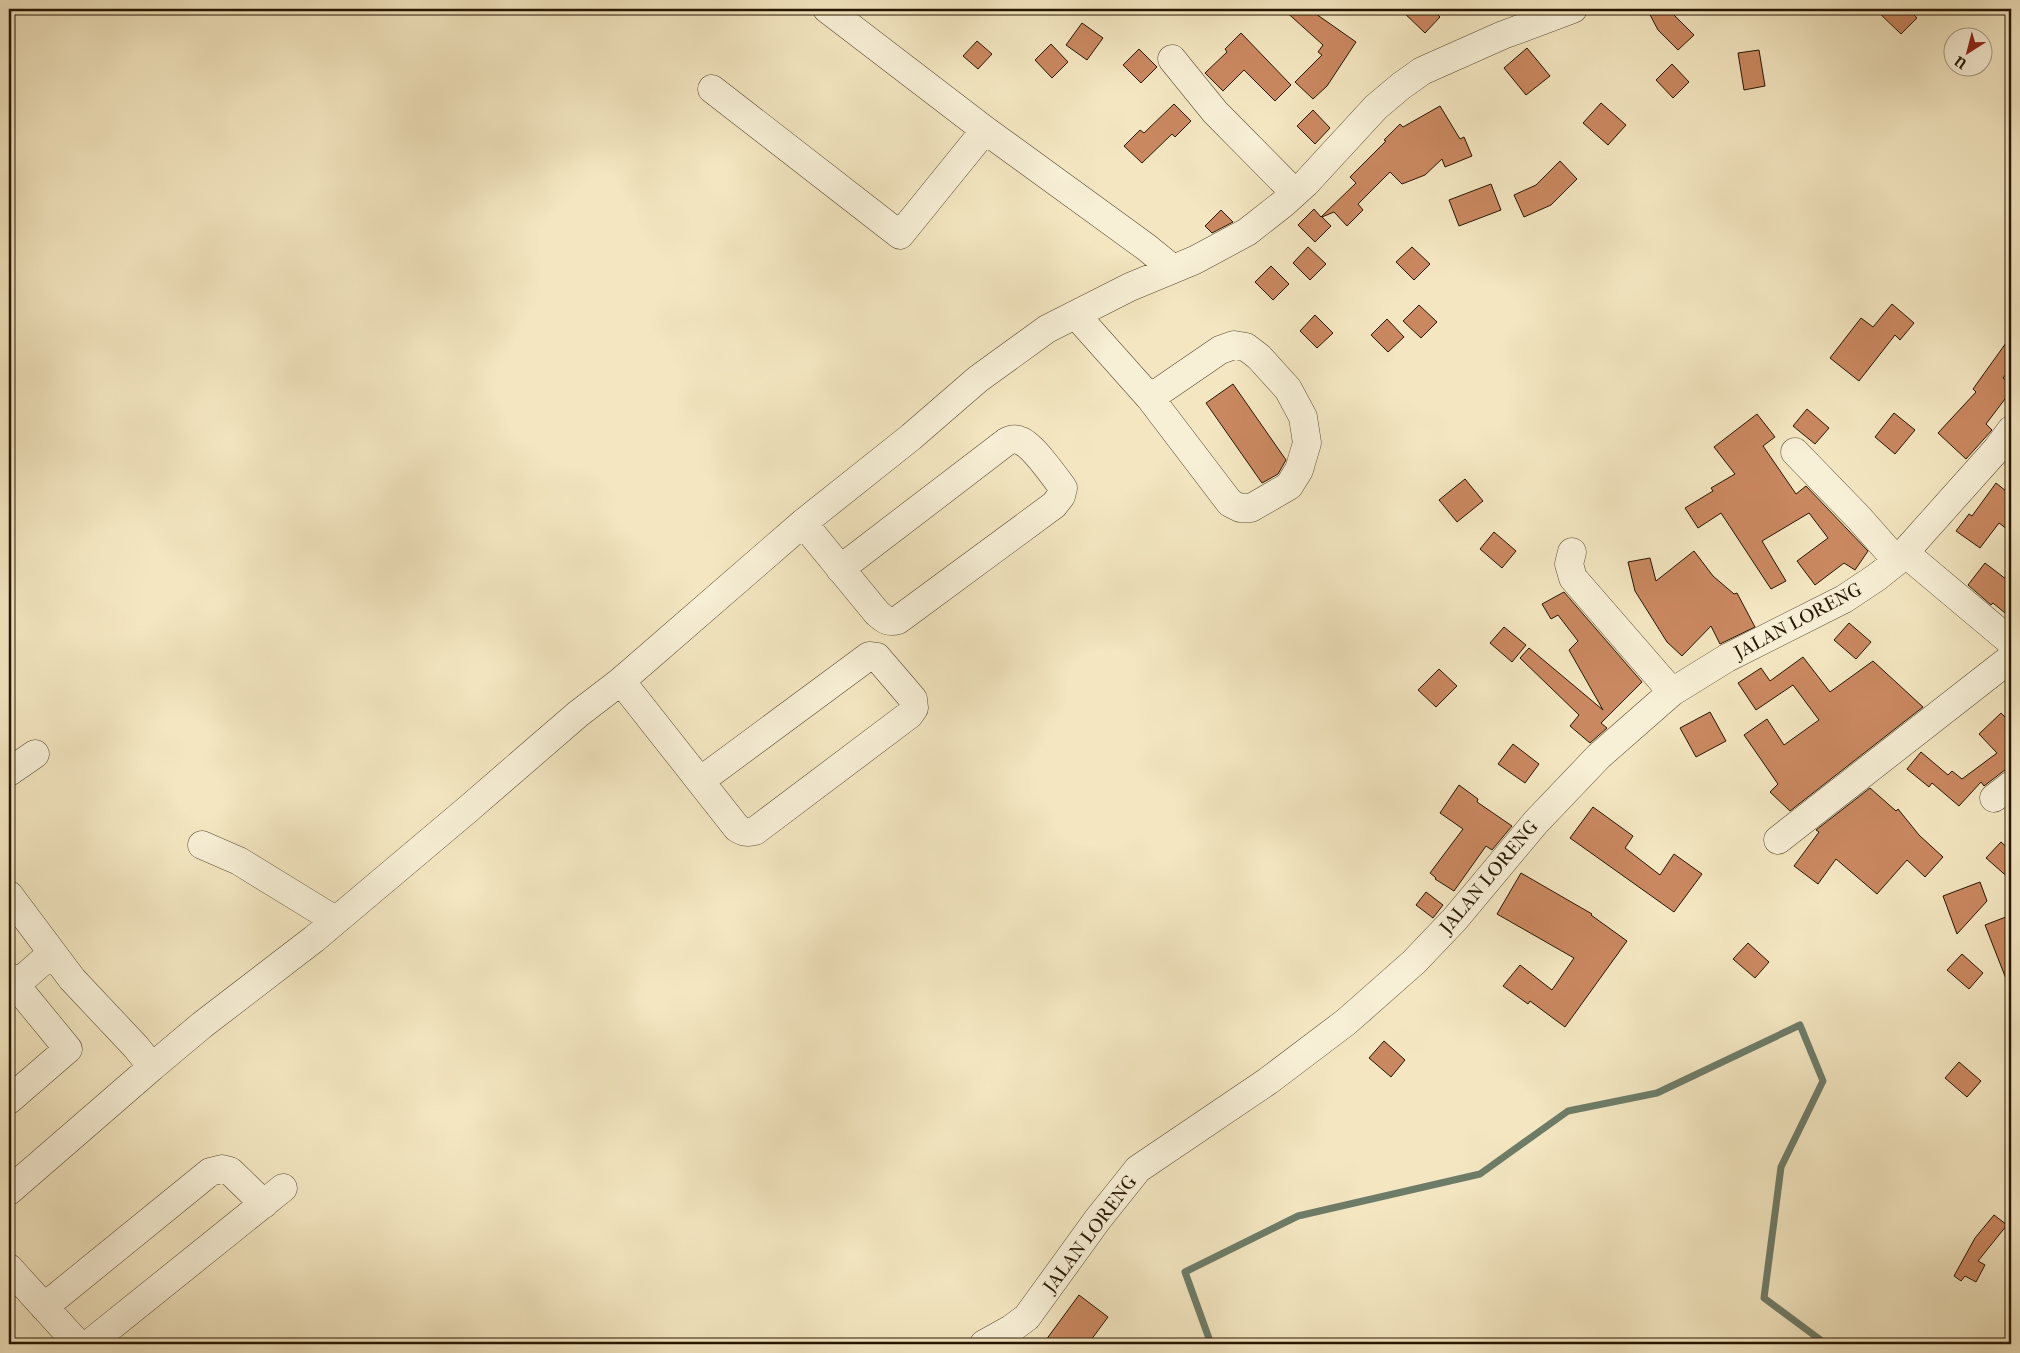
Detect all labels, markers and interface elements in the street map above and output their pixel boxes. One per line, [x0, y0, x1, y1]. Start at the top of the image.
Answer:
north arrow [1942, 28, 1992, 78]
text: U [1951, 52, 1971, 73]
street label: JALAN LORENG [1729, 578, 1865, 665]
street label: JALAN LORENG [1434, 816, 1543, 940]
street label: JALAN LORENG [1038, 1171, 1141, 1299]

